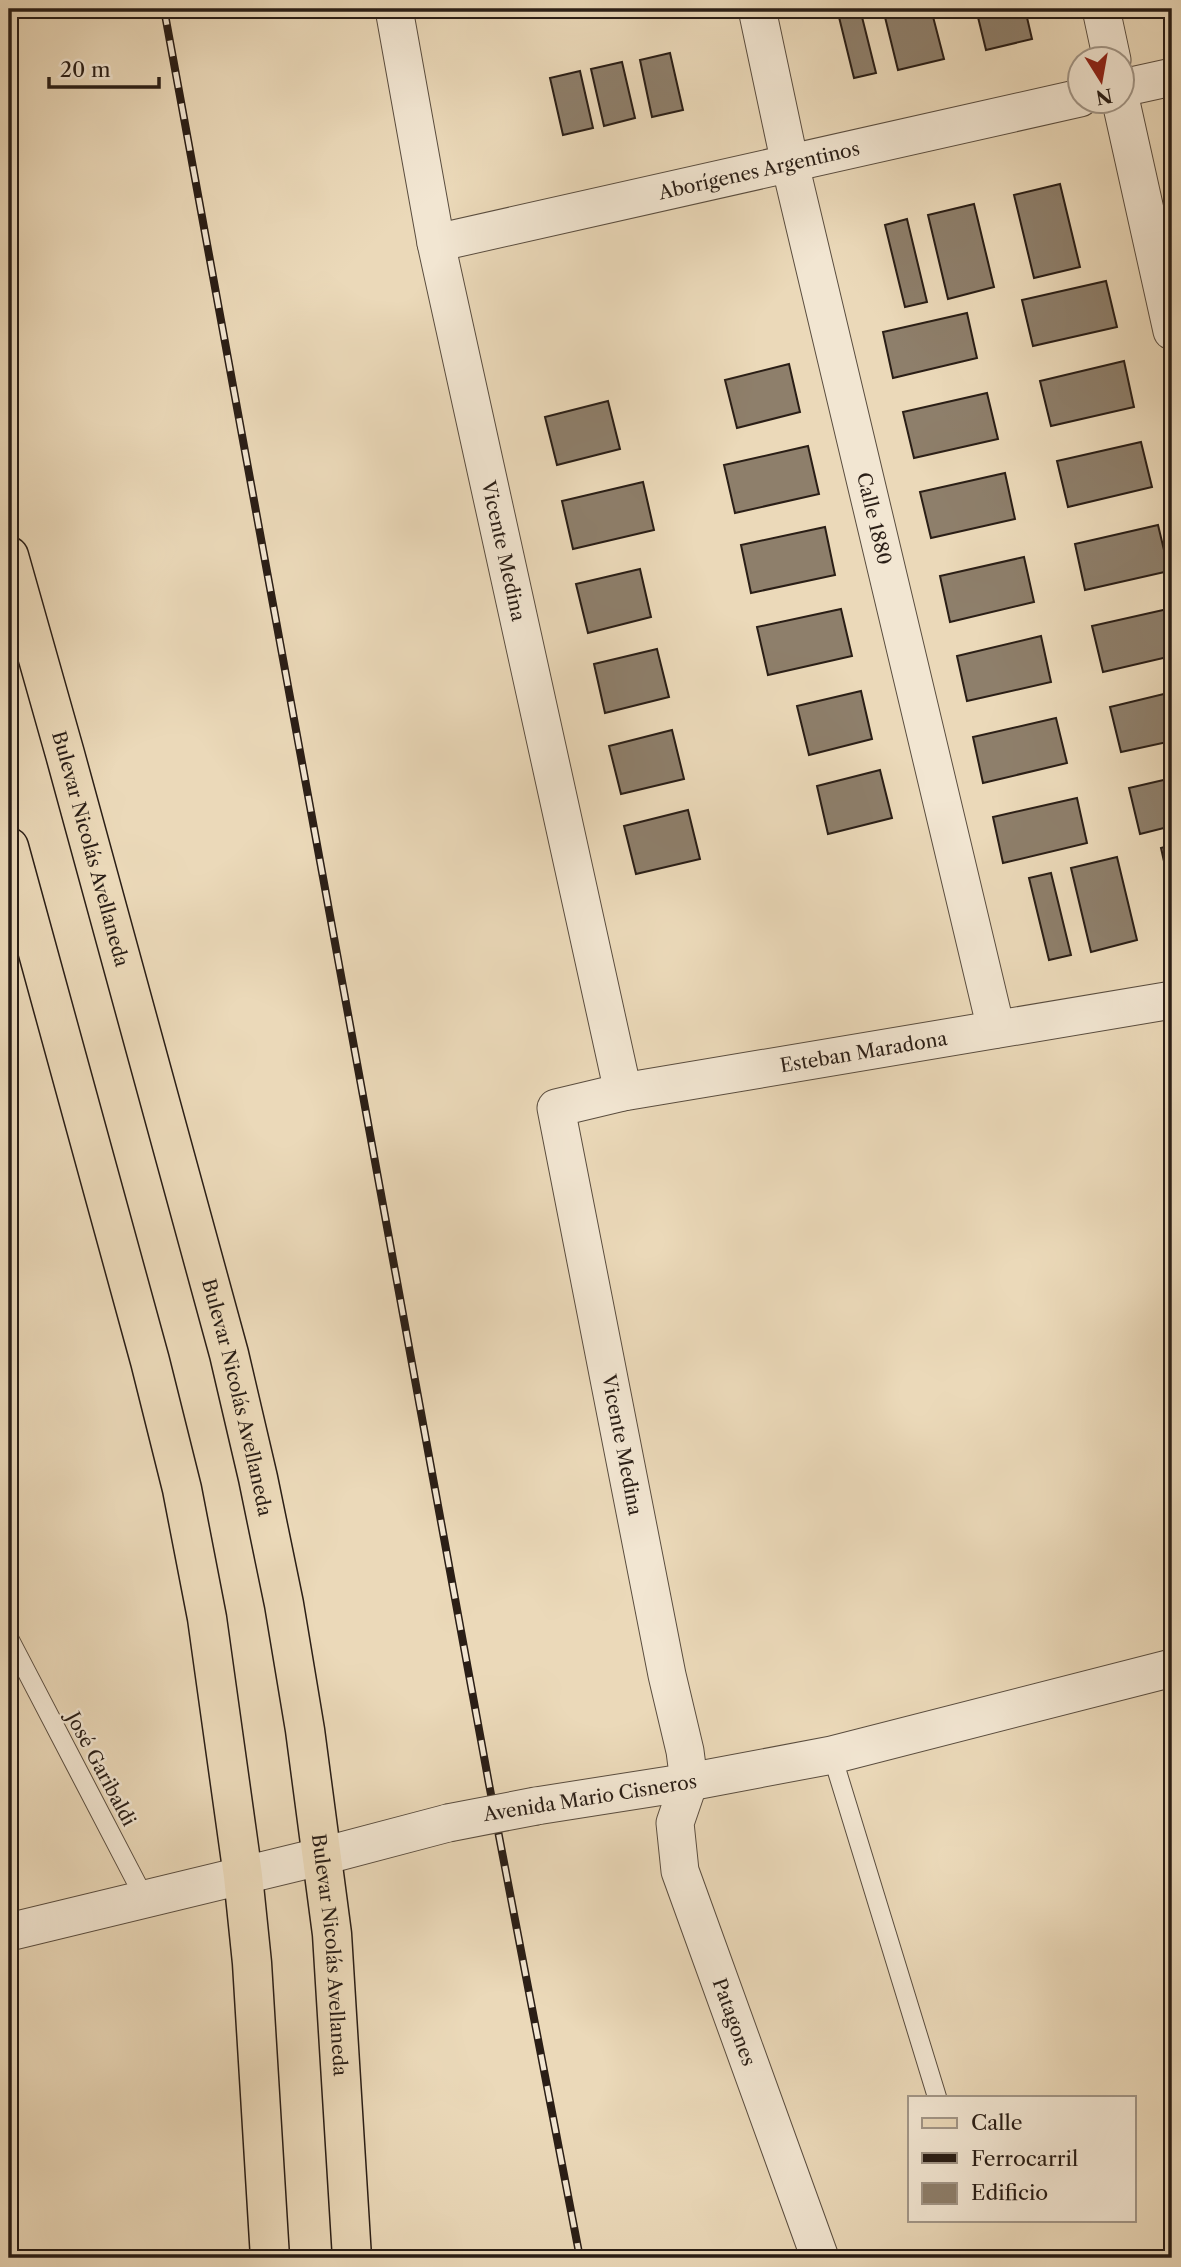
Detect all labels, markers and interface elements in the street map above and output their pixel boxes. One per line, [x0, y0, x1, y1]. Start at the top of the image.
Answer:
scale bar [49, 46, 159, 90]
north arrow [1066, 46, 1136, 116]
text: 20 m [60, 57, 111, 82]
text: N [1094, 83, 1114, 109]
street label: Aborígenes Argentinos [655, 136, 862, 204]
street label: Calle 1880 [852, 470, 897, 567]
street label: Vicente Medina [477, 478, 530, 623]
street label: Bulevar Nicolás Avellaneda [48, 728, 134, 969]
street label: Esteban Maradona [778, 1026, 949, 1077]
street label: Bulevar Nicolás Avellaneda [197, 1276, 277, 1518]
street label: Vicente Medina [597, 1372, 647, 1517]
street label: José Garibaldi [60, 1705, 141, 1830]
street label: Avenida Mario Cisneros [481, 1770, 698, 1826]
street label: Bulevar Nicolás Avellaneda [307, 1832, 352, 2077]
street label: Patagones [708, 1975, 760, 2069]
legend [908, 2096, 1136, 2222]
text: Calle [971, 2110, 1023, 2135]
text: Ferrocarril [971, 2146, 1078, 2171]
text: Edificio [971, 2180, 1048, 2205]

